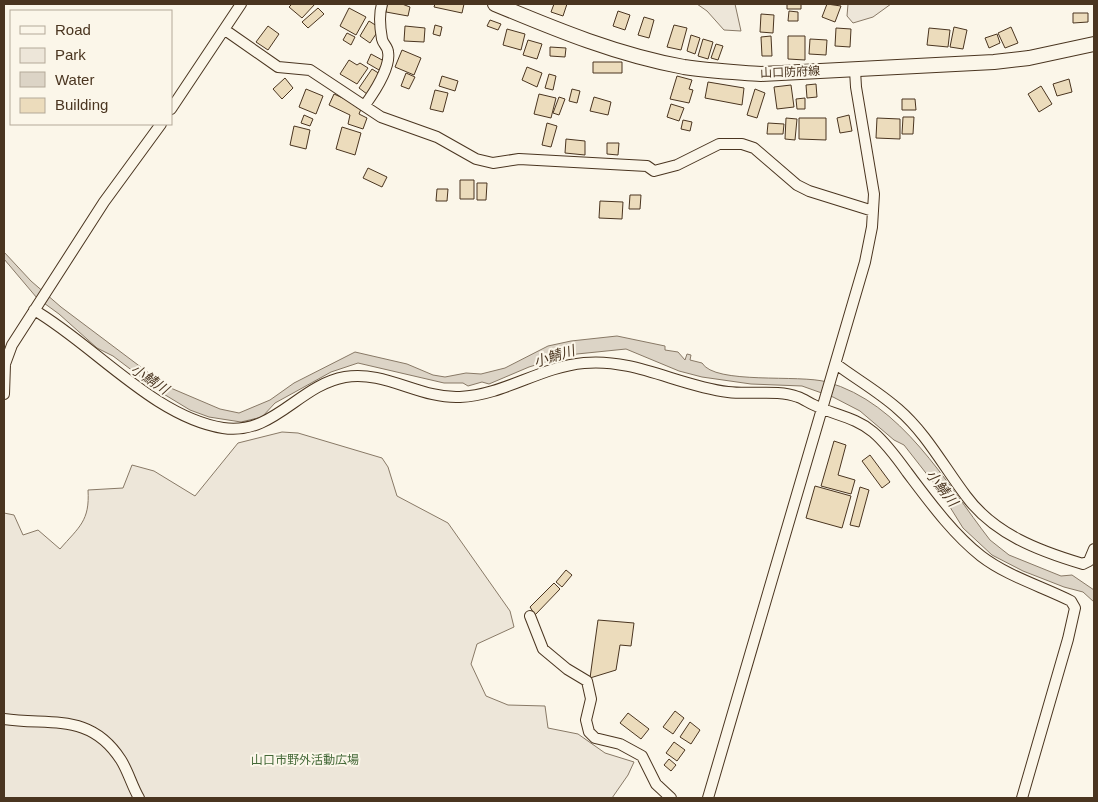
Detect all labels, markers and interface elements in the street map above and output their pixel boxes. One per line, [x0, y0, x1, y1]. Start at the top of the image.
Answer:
legend [10, 10, 172, 125]
text: Road [55, 21, 91, 38]
text: Park [55, 46, 86, 63]
street label: 山口防府線 [760, 64, 820, 80]
text: Water [55, 71, 94, 88]
text: Building [55, 96, 108, 113]
water label: 小鯖川 [532, 342, 578, 370]
water label: 小鯖川 [128, 361, 174, 398]
water label: 小鯖川 [923, 467, 962, 511]
park label: 山口市野外活動広場 [251, 753, 359, 767]

